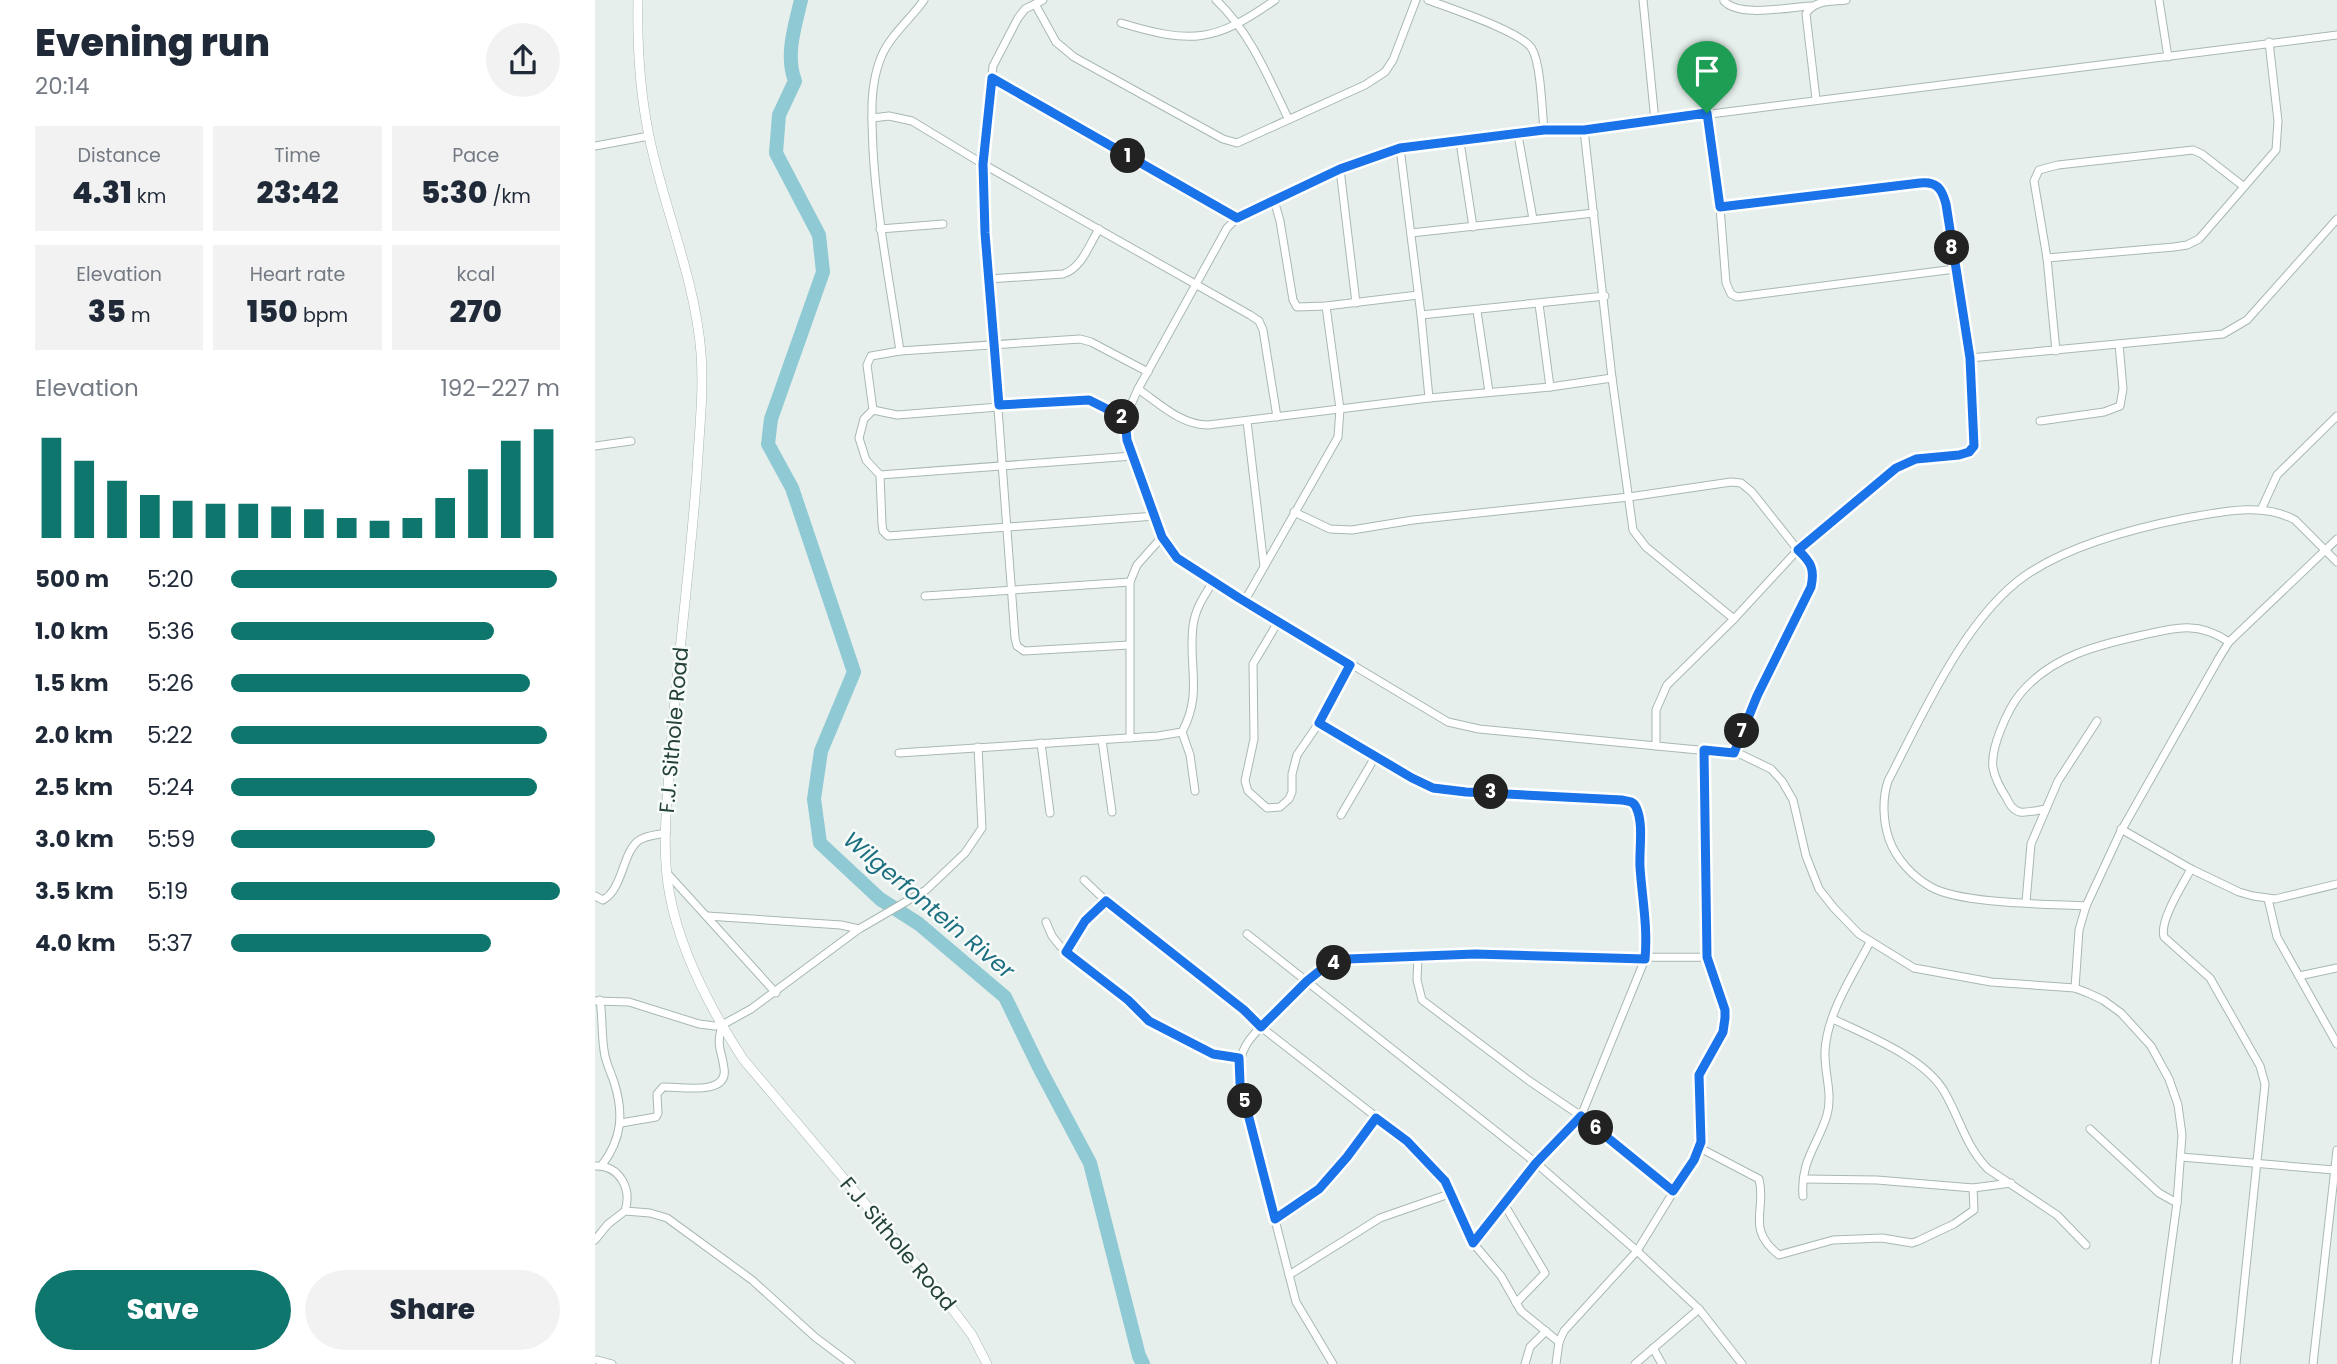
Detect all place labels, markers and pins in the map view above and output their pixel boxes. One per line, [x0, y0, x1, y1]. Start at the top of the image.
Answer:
pin [1677, 41, 1737, 113]
pin: 1 [1111, 138, 1145, 174]
pin: 8 [1935, 230, 1969, 266]
pin: 2 [1105, 400, 1139, 434]
pin: 7 [1725, 714, 1759, 748]
pin: 3 [1473, 774, 1509, 810]
pin: 4 [1317, 946, 1351, 981]
pin: 5 [1227, 1084, 1263, 1118]
pin: 6 [1579, 1110, 1613, 1146]

